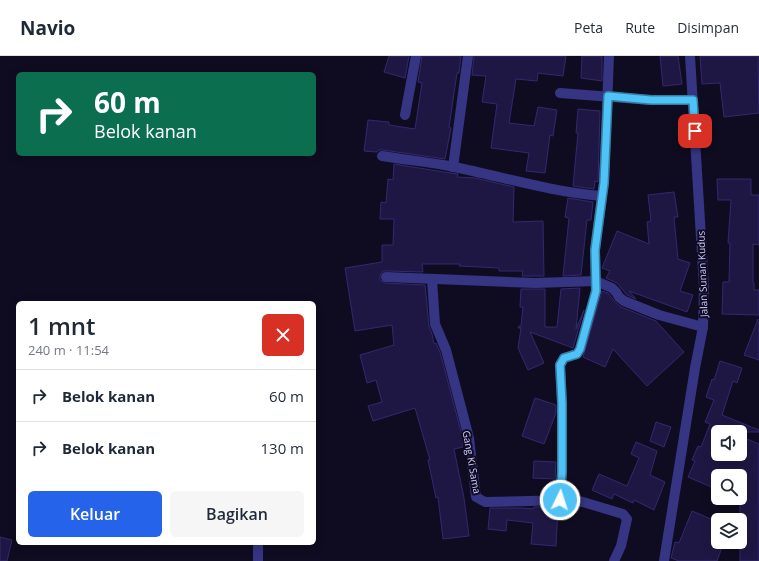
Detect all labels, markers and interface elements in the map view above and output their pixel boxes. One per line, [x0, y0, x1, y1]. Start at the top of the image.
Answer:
text: Navio [20, 15, 75, 41]
text: Peta [574, 18, 603, 37]
text: Rute [625, 18, 655, 37]
text: Disimpan [677, 18, 739, 37]
text: 60 m [94, 83, 161, 121]
icon: right [28, 88, 80, 140]
pin [678, 114, 712, 148]
text: Belok kanan [94, 119, 197, 143]
icon: arrive [684, 120, 706, 142]
street label: Jalan Sunan Kudus [693, 230, 711, 318]
text: 1 mnt [28, 309, 96, 342]
button: close [262, 314, 304, 356]
text: 240 m · 11:54 [28, 341, 109, 359]
icon: right [28, 385, 50, 407]
text: Belok kanan [62, 386, 155, 406]
text: 60 m [269, 386, 304, 406]
map controls [711, 425, 747, 549]
button: sound [711, 425, 747, 461]
street label: Gang Ki Sama [460, 429, 484, 495]
icon: right [28, 437, 50, 459]
text: Belok kanan [62, 438, 155, 458]
text: 130 m [260, 438, 304, 458]
button: search [711, 469, 747, 505]
position arrow [539, 479, 581, 521]
button: Keluar [28, 491, 162, 537]
button: Bagikan [170, 491, 304, 537]
button: layers [711, 513, 747, 549]

